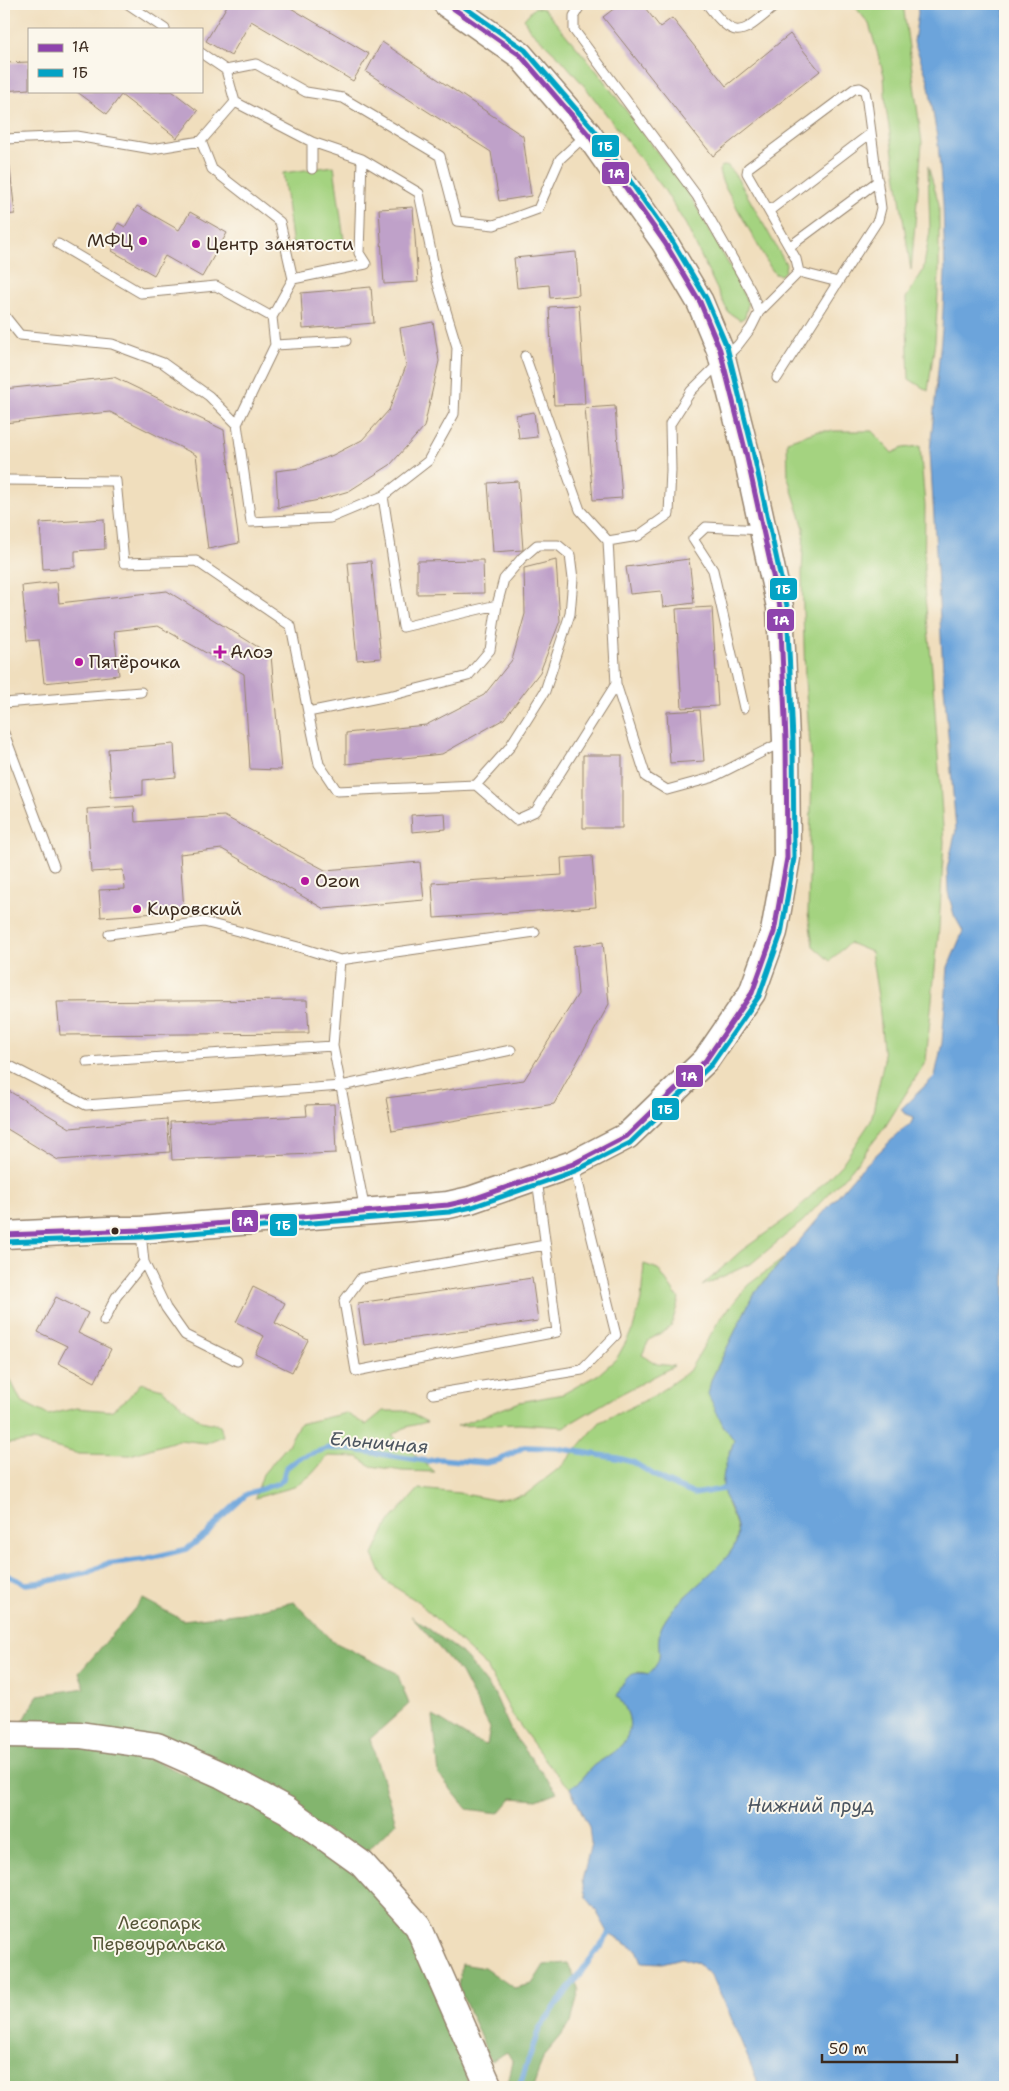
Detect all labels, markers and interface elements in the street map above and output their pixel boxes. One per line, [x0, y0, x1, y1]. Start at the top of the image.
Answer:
legend [28, 28, 202, 92]
text: 1А [72, 37, 89, 57]
text: 1Б [72, 63, 88, 83]
line badge: 1Б [591, 134, 620, 158]
text: 1Б [597, 137, 613, 155]
line badge: 1А [601, 161, 630, 185]
text: 1А [607, 164, 625, 182]
place label: МФЦ [87, 229, 133, 253]
place label: Центр занятости [206, 232, 354, 256]
marker: МФЦ [137, 235, 149, 247]
marker: Центр занятости [190, 238, 202, 250]
line badge: 1Б [769, 577, 798, 601]
text: 1Б [775, 580, 791, 598]
line badge: 1А [766, 608, 795, 632]
text: 1А [772, 611, 790, 629]
place label: Алоэ [230, 640, 273, 664]
marker: Алоэ [214, 646, 226, 658]
place label: Пятёрочка [89, 650, 180, 674]
marker: Пятёрочка [73, 656, 85, 668]
place label: Ozon [315, 869, 360, 893]
marker: Ozon [299, 875, 311, 887]
place label: Кировский [147, 897, 242, 921]
marker: Кировский [131, 903, 143, 915]
line badge: 1А [675, 1064, 704, 1088]
text: 1А [680, 1067, 698, 1085]
line badge: 1Б [651, 1097, 680, 1121]
text: 1Б [657, 1100, 673, 1118]
line badge: 1А [231, 1209, 259, 1233]
text: 1А [236, 1212, 254, 1230]
line badge: 1Б [269, 1213, 298, 1237]
text: 1Б [275, 1216, 291, 1234]
unlabelled marker [110, 1226, 120, 1236]
water label: Ельничная [329, 1426, 429, 1459]
water label: Нижний пруд [747, 1793, 875, 1818]
park label: Лесопарк Первоуральска [93, 1911, 225, 1956]
scale bar [822, 2031, 956, 2063]
text: 50 m [829, 2039, 867, 2059]

